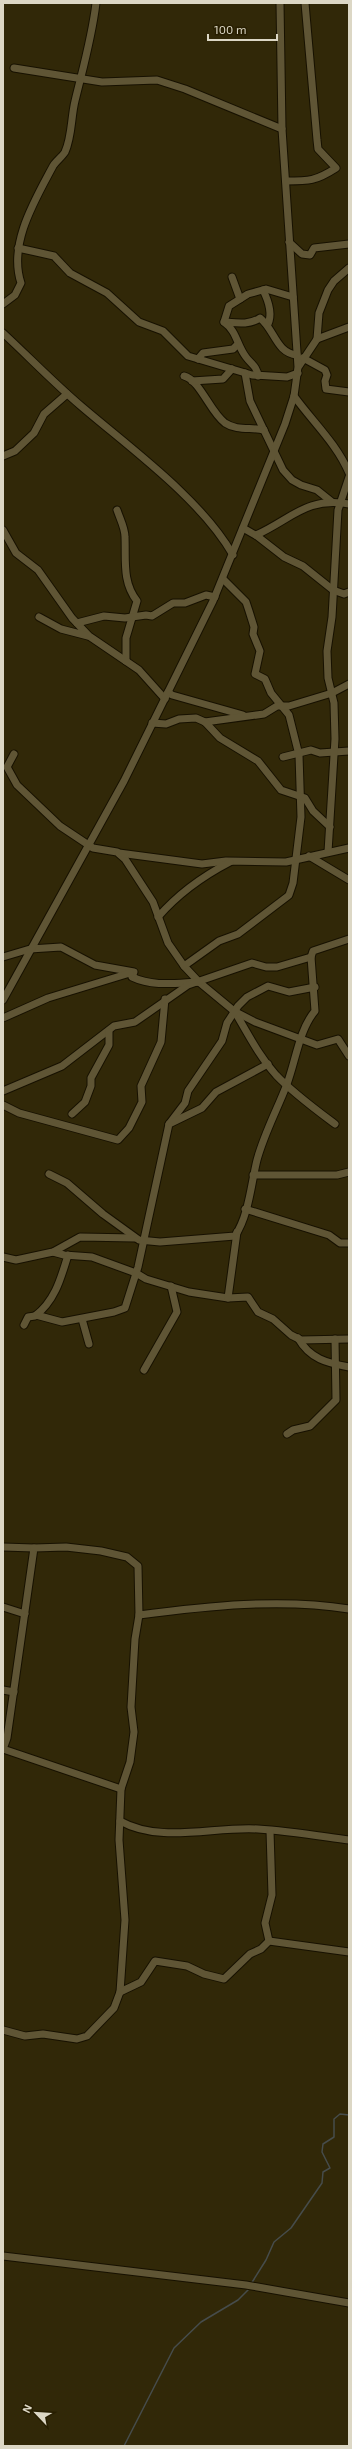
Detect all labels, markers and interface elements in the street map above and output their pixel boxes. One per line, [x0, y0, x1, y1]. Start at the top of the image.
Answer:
scale bar [208, 16, 277, 42]
text: 100 m [214, 22, 246, 36]
north arrow [16, 2393, 56, 2433]
text: N [19, 2402, 34, 2415]

